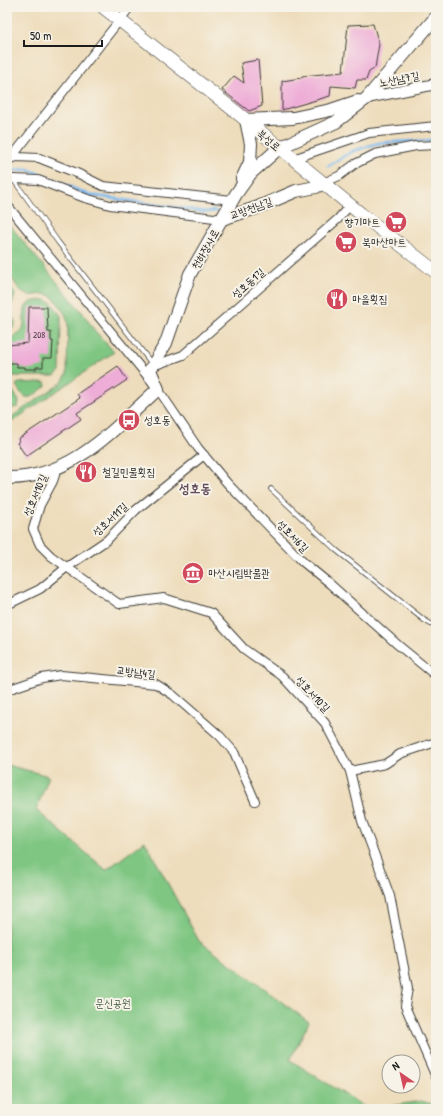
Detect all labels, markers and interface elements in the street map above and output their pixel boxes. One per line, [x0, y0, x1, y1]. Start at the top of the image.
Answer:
scale bar [24, 22, 102, 48]
text: 50 m [30, 27, 51, 44]
street label: 노산남7길 [378, 68, 421, 90]
street label: 북성로 [254, 126, 284, 154]
street label: 교방천남길 [228, 194, 274, 222]
supermarket icon: 향기마트 [383, 209, 409, 235]
place label: 향기마트 [345, 215, 380, 229]
street label: 천하장사로 [188, 226, 222, 272]
supermarket icon: 북마산마트 [333, 229, 359, 255]
place label: 북마산마트 [362, 235, 406, 249]
street label: 성호동1길 [229, 265, 268, 301]
restaurant icon: 마을횟집 [324, 286, 350, 312]
place label: 마을횟집 [352, 292, 387, 306]
house number: 208 [33, 329, 45, 341]
bus stop icon: 성호동 [116, 407, 142, 433]
place label: 성호동 [144, 413, 171, 427]
restaurant icon: 철길민물횟집 [73, 459, 99, 485]
place label: 철길민물횟집 [102, 465, 155, 479]
street label: 성호서10길 [20, 472, 50, 518]
district label: 성호동 [178, 479, 211, 497]
street label: 성호서11길 [89, 499, 131, 539]
street label: 성호서6길 [274, 517, 312, 555]
museum icon: 마산시립박물관 [180, 560, 206, 586]
place label: 마산시립박물관 [208, 566, 270, 580]
street label: 교방남4길 [116, 663, 157, 681]
street label: 성호서10길 [293, 673, 333, 715]
park label: 문신공원 [95, 996, 131, 1010]
north arrow [381, 1054, 421, 1094]
text: N [389, 1058, 402, 1073]

